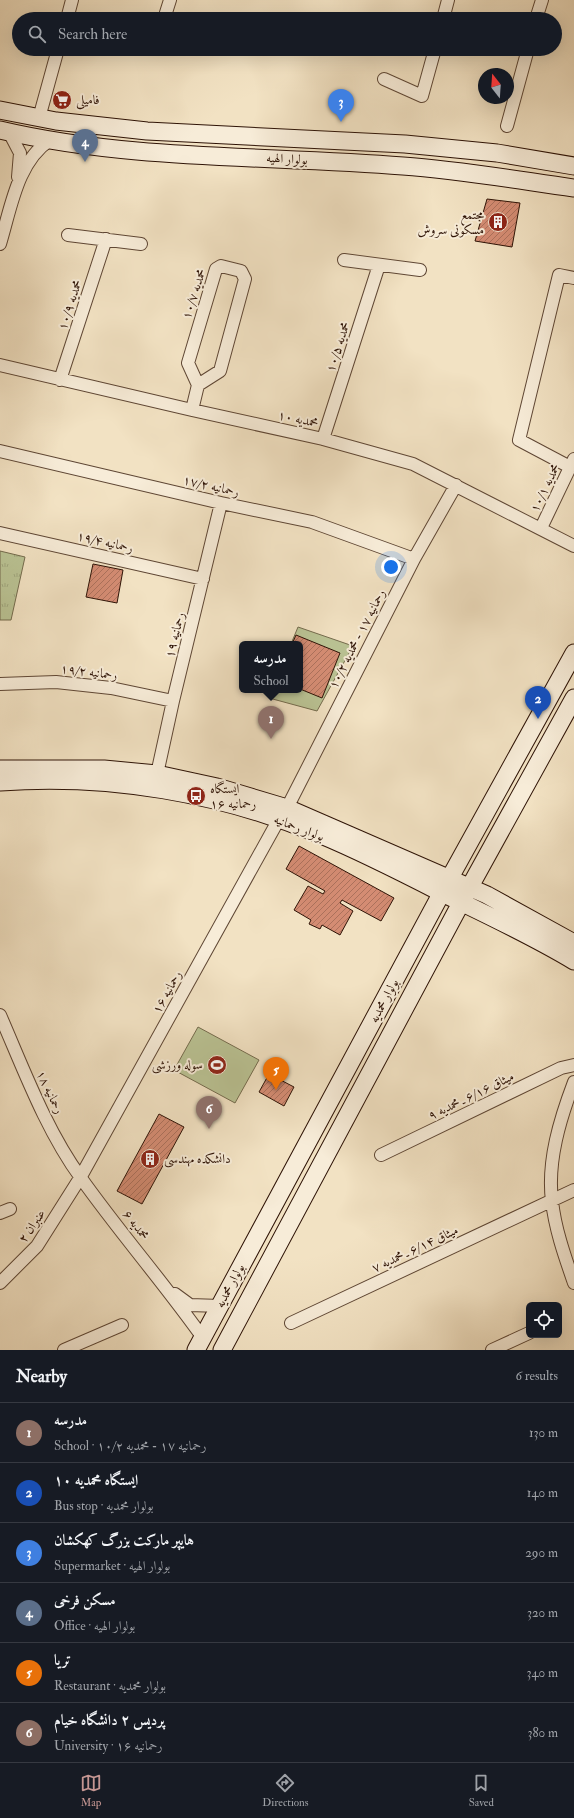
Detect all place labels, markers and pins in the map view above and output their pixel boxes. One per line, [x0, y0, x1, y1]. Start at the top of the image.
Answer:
supermarket icon: فامیلی [51, 89, 73, 111]
pin: 3 [328, 89, 354, 122]
place label: فامیلی [76, 92, 100, 110]
pin: 4 [72, 129, 98, 162]
place label: مجتمع مسکونی سروش [417, 207, 484, 238]
building icon: مجتمع مسکونی سروش [487, 211, 509, 233]
pin: 2 [525, 686, 551, 719]
pin: 1 [258, 706, 284, 739]
place label: ایستگاه رحمانیه ۱۶ [210, 780, 256, 812]
bus stop icon: ایستگاه رحمانیه ۱۶ [185, 785, 207, 807]
sports icon: سوله ورزشی [206, 1054, 228, 1076]
place label: سوله ورزشی [152, 1057, 203, 1074]
pin: 5 [263, 1057, 289, 1090]
pin: 6 [196, 1096, 222, 1129]
building icon: دانشکده مهندسی [139, 1148, 161, 1170]
place label: دانشکده مهندسی [164, 1151, 231, 1168]

